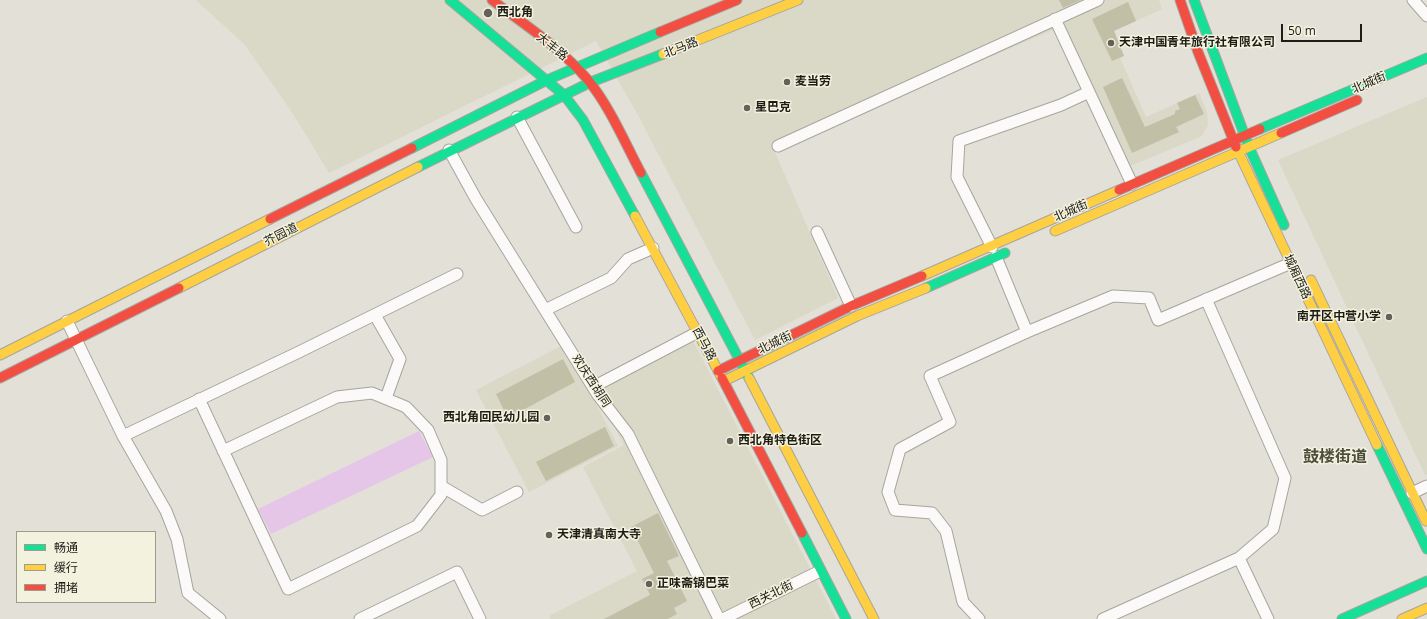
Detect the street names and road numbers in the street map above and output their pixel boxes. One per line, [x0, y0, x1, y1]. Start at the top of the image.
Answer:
street label: 大丰路 [533, 30, 571, 64]
street label: 北马路 [662, 35, 700, 61]
street label: 北城街 [1350, 69, 1388, 97]
street label: 北城街 [1052, 197, 1090, 225]
street label: 芥园道 [262, 220, 300, 250]
street label: 城厢西路 [1280, 252, 1314, 302]
street label: 西马路 [689, 325, 719, 363]
street label: 北城街 [756, 329, 794, 357]
street label: 欢庆西胡同 [569, 352, 613, 410]
street label: 西关北街 [746, 578, 796, 612]

